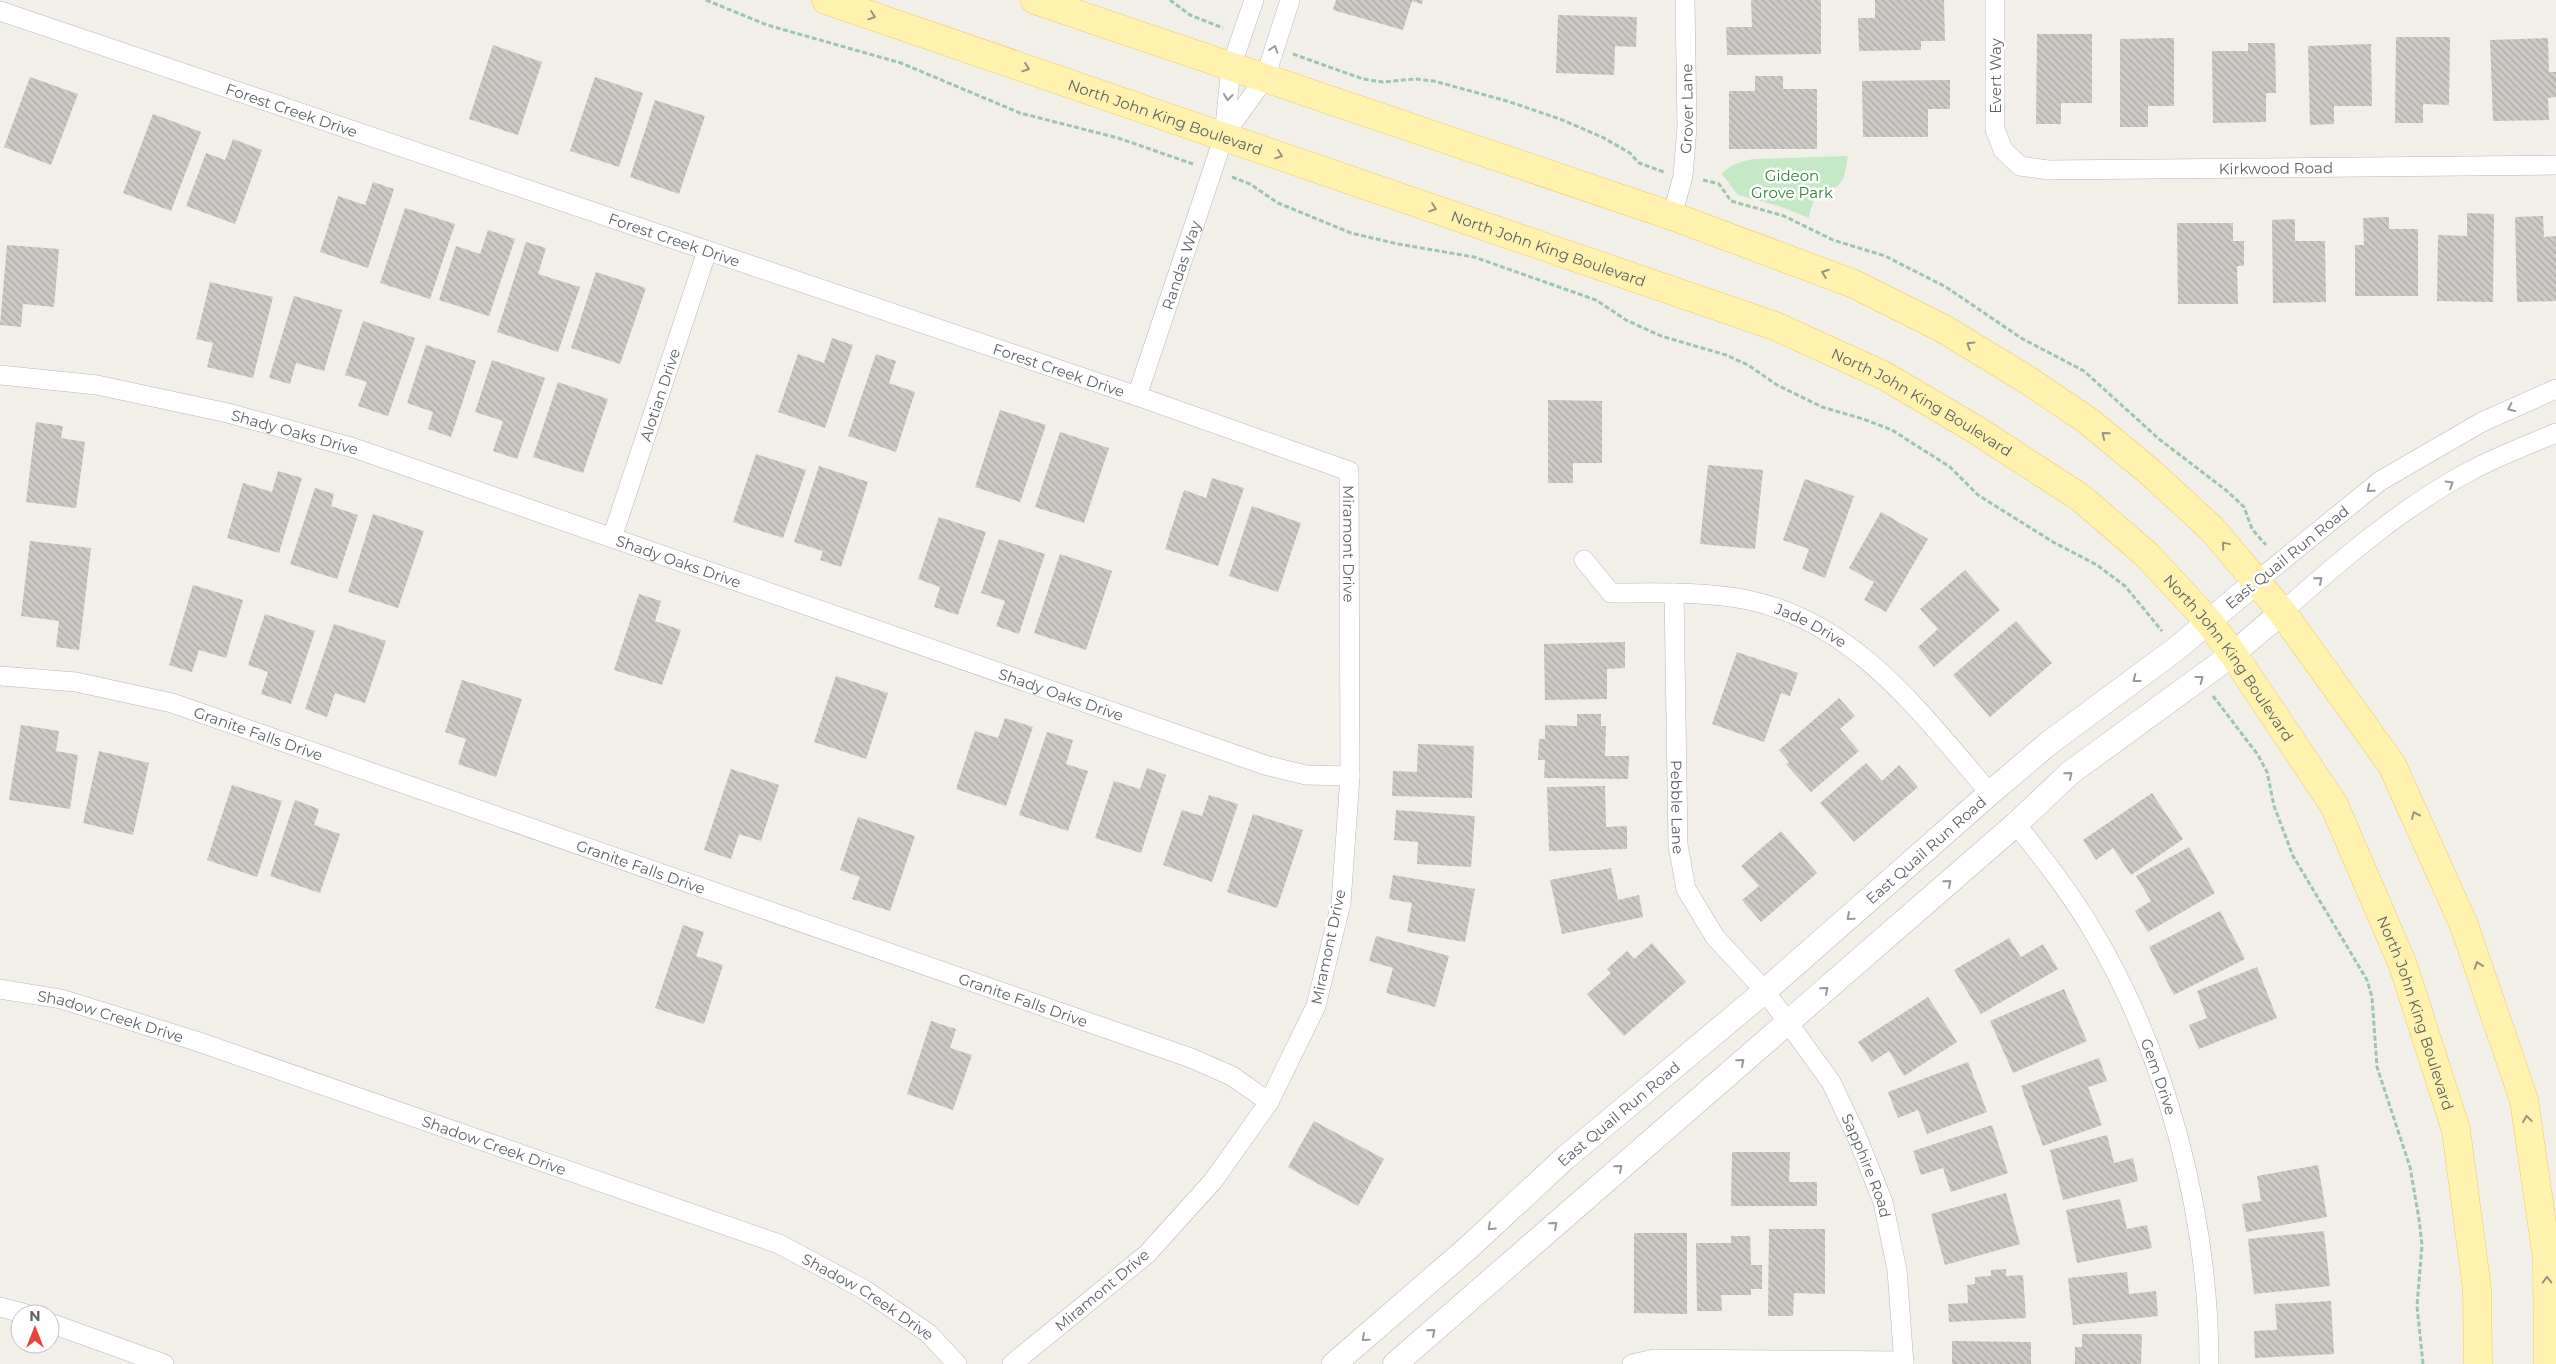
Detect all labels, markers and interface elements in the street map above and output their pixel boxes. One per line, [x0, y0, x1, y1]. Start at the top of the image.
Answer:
one-way arrow [868, 10, 876, 20]
street label: Evert Way [1986, 37, 2005, 114]
one-way arrow [1269, 46, 1279, 54]
one-way arrow [1021, 62, 1030, 72]
street label: Grover Lane [1675, 63, 1697, 155]
street label: North John King Boulevard [1066, 74, 1265, 159]
street label: Forest Creek Drive [223, 79, 360, 141]
one-way arrow [1222, 93, 1233, 101]
one-way arrow [1274, 149, 1283, 159]
street label: Kirkwood Road [2219, 158, 2333, 178]
park label: Gideon Grove Park [1751, 166, 1833, 202]
one-way arrow [1428, 202, 1436, 212]
street label: North John King Boulevard [1449, 206, 1648, 290]
street label: Forest Creek Drive [606, 208, 743, 270]
street label: Randas Way [1157, 217, 1205, 312]
one-way arrow [1821, 269, 1830, 279]
street label: Forest Creek Drive [991, 338, 1127, 401]
one-way arrow [1967, 342, 1976, 351]
street label: North John King Boulevard [1829, 344, 2016, 460]
street label: Alotian Drive [635, 346, 684, 443]
one-way arrow [2507, 402, 2516, 413]
street label: Shady Oaks Drive [229, 405, 361, 458]
one-way arrow [2102, 433, 2111, 441]
one-way arrow [2444, 480, 2453, 490]
one-way arrow [2367, 483, 2376, 492]
street label: Miramont Drive [1340, 485, 1359, 602]
street label: East Quail Run Road [2221, 501, 2353, 613]
street label: Shady Oaks Drive [614, 530, 744, 592]
one-way arrow [2222, 542, 2230, 551]
street label: North John King Boulevard [2160, 570, 2298, 745]
one-way arrow [2313, 576, 2322, 585]
street label: Jade Drive [1771, 598, 1851, 651]
street label: Shady Oaks Drive [996, 664, 1126, 725]
one-way arrow [2132, 673, 2142, 682]
one-way arrow [2194, 676, 2203, 684]
street label: Granite Falls Drive [191, 702, 325, 764]
street label: Pebble Lane [1667, 760, 1689, 855]
one-way arrow [2064, 772, 2073, 781]
street label: East Quail Run Road [1861, 792, 1990, 908]
one-way arrow [2410, 811, 2421, 820]
street label: Granite Falls Drive [574, 835, 708, 898]
one-way arrow [1942, 880, 1951, 889]
street label: Miramont Drive [1307, 888, 1349, 1006]
one-way arrow [1846, 911, 1855, 920]
street label: North John King Boulevard [2373, 913, 2458, 1112]
one-way arrow [2474, 961, 2484, 969]
street label: Granite Falls Drive [956, 968, 1090, 1031]
street label: Shadow Creek Drive [36, 986, 186, 1046]
one-way arrow [1820, 986, 1829, 995]
street label: Gem Drive [2137, 1035, 2181, 1117]
street label: East Quail Run Road [1553, 1057, 1683, 1170]
one-way arrow [1736, 1059, 1745, 1068]
street label: Sapphire Road [1838, 1110, 1895, 1219]
street label: Shadow Creek Drive [420, 1111, 569, 1179]
one-way arrow [2522, 1115, 2533, 1123]
one-way arrow [1613, 1165, 1622, 1174]
one-way arrow [1487, 1221, 1496, 1230]
one-way arrow [1549, 1221, 1558, 1230]
street label: Miramont Drive [1051, 1245, 1153, 1335]
street label: Shadow Creek Drive [799, 1249, 939, 1343]
one-way arrow [2542, 1276, 2552, 1284]
north arrow [10, 1304, 60, 1354]
text: N [29, 1307, 41, 1325]
one-way arrow [1427, 1329, 1436, 1338]
one-way arrow [1361, 1332, 1370, 1341]

